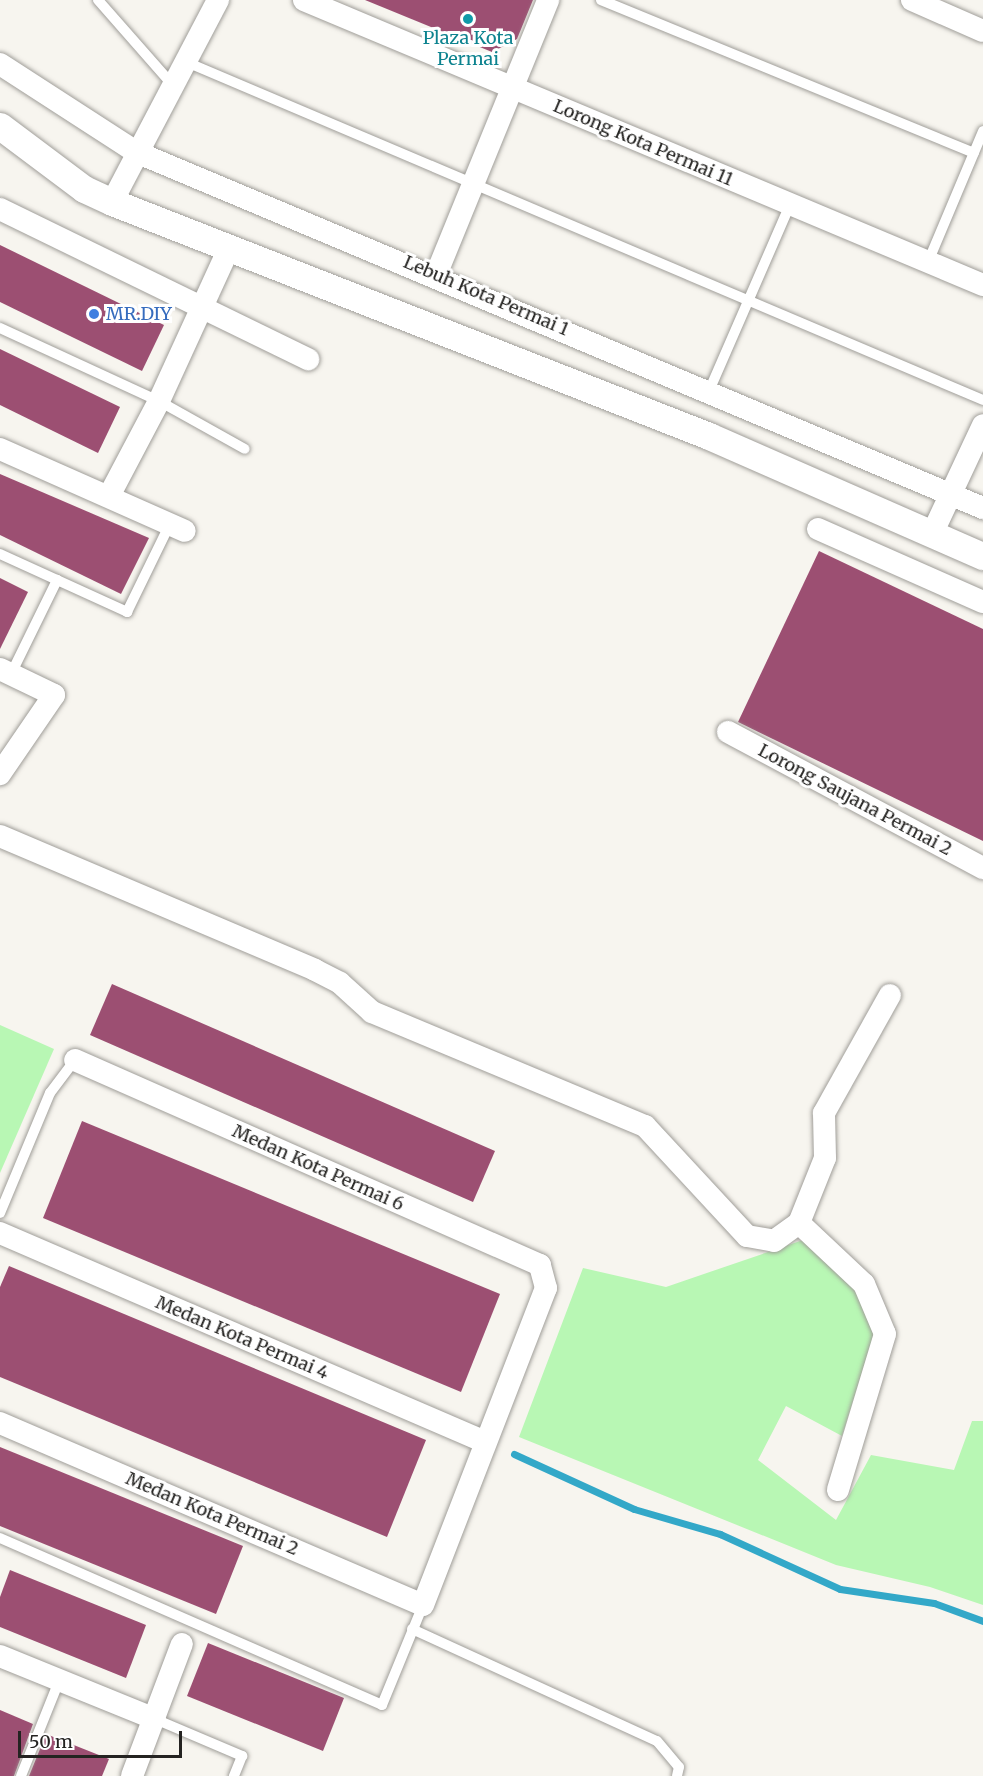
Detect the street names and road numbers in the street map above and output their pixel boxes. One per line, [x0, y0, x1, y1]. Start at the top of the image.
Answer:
street label: Lorong Kota Permai 11 [550, 95, 736, 191]
street label: Lebuh Kota Permai 1 [400, 251, 572, 341]
street label: Lorong Saujana Permai 2 [754, 740, 956, 860]
street label: Medan Kota Permai 6 [229, 1120, 407, 1216]
street label: Medan Kota Permai 4 [152, 1292, 332, 1384]
street label: Medan Kota Permai 2 [122, 1468, 302, 1560]

